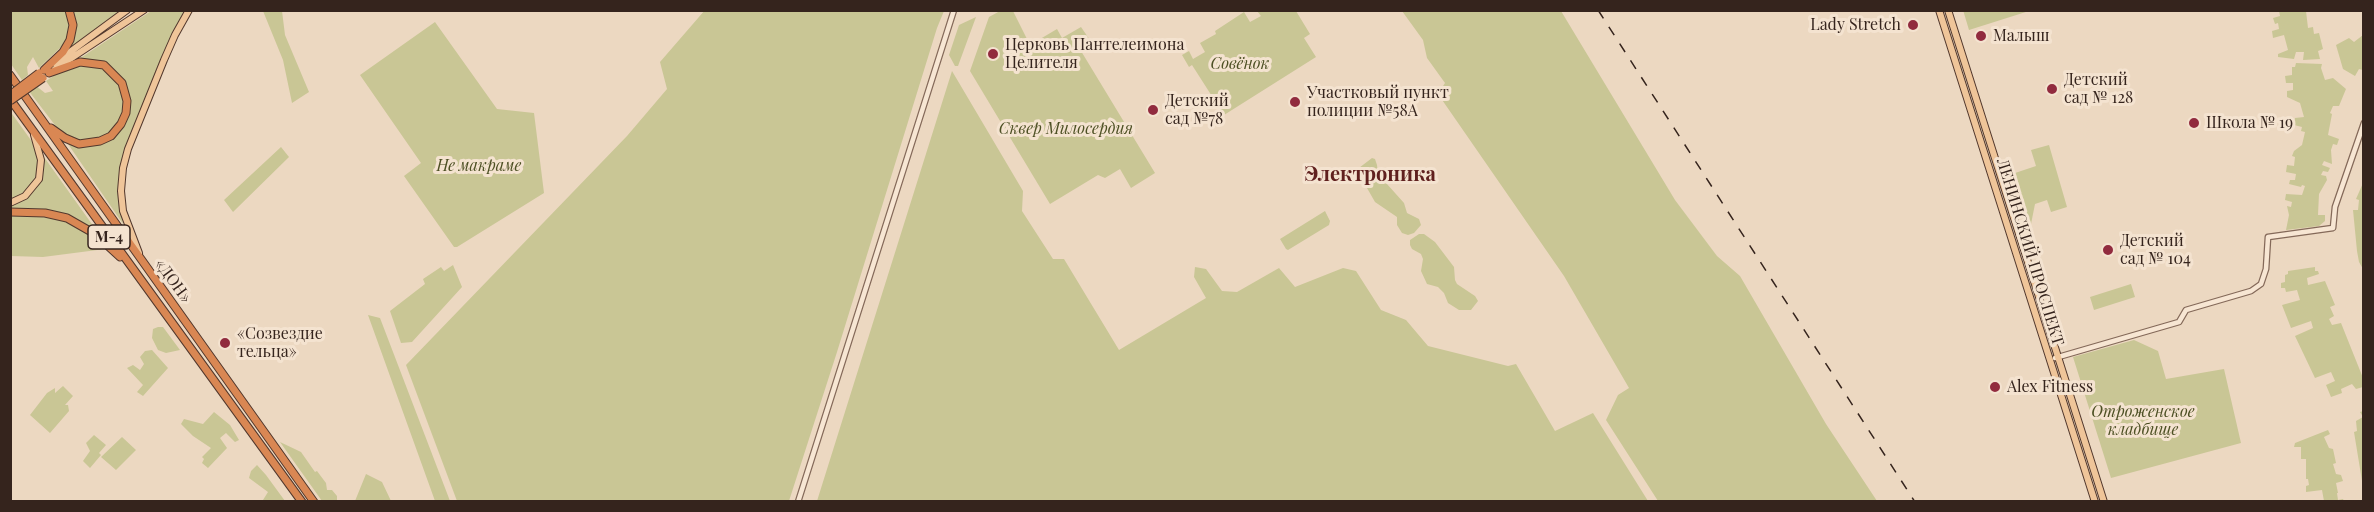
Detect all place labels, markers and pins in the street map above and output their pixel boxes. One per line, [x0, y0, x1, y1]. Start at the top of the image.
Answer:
place label: Lady Stretch [1810, 15, 1901, 35]
marker: Lady Stretch [1906, 18, 1920, 32]
place label: Малыш [1993, 26, 2049, 46]
marker: Малыш [1974, 29, 1988, 43]
place label: Церковь Пантелеимона Целителя [1005, 35, 1184, 73]
marker: Церковь Пантелеимона Целителя [986, 47, 1000, 61]
place label: Детский сад № 128 [2064, 70, 2133, 108]
marker: Детский сад № 128 [2045, 82, 2059, 96]
place label: Участковый пункт полиции №58А [1307, 83, 1449, 121]
place label: Детский сад №78 [1165, 91, 1229, 129]
marker: Участковый пункт полиции №58А [1288, 95, 1302, 109]
marker: Детский сад №78 [1146, 103, 1160, 117]
place label: Школа № 19 [2206, 113, 2293, 133]
marker: Школа № 19 [2187, 116, 2201, 130]
place label: Детский сад № 104 [2120, 231, 2191, 269]
marker: Детский сад № 104 [2101, 243, 2115, 257]
place label: «Созвездие тельца» [237, 324, 323, 362]
marker: «Созвездие тельца» [218, 336, 232, 350]
place label: Alex Fitness [2007, 377, 2093, 397]
marker: Alex Fitness [1988, 380, 2002, 394]

